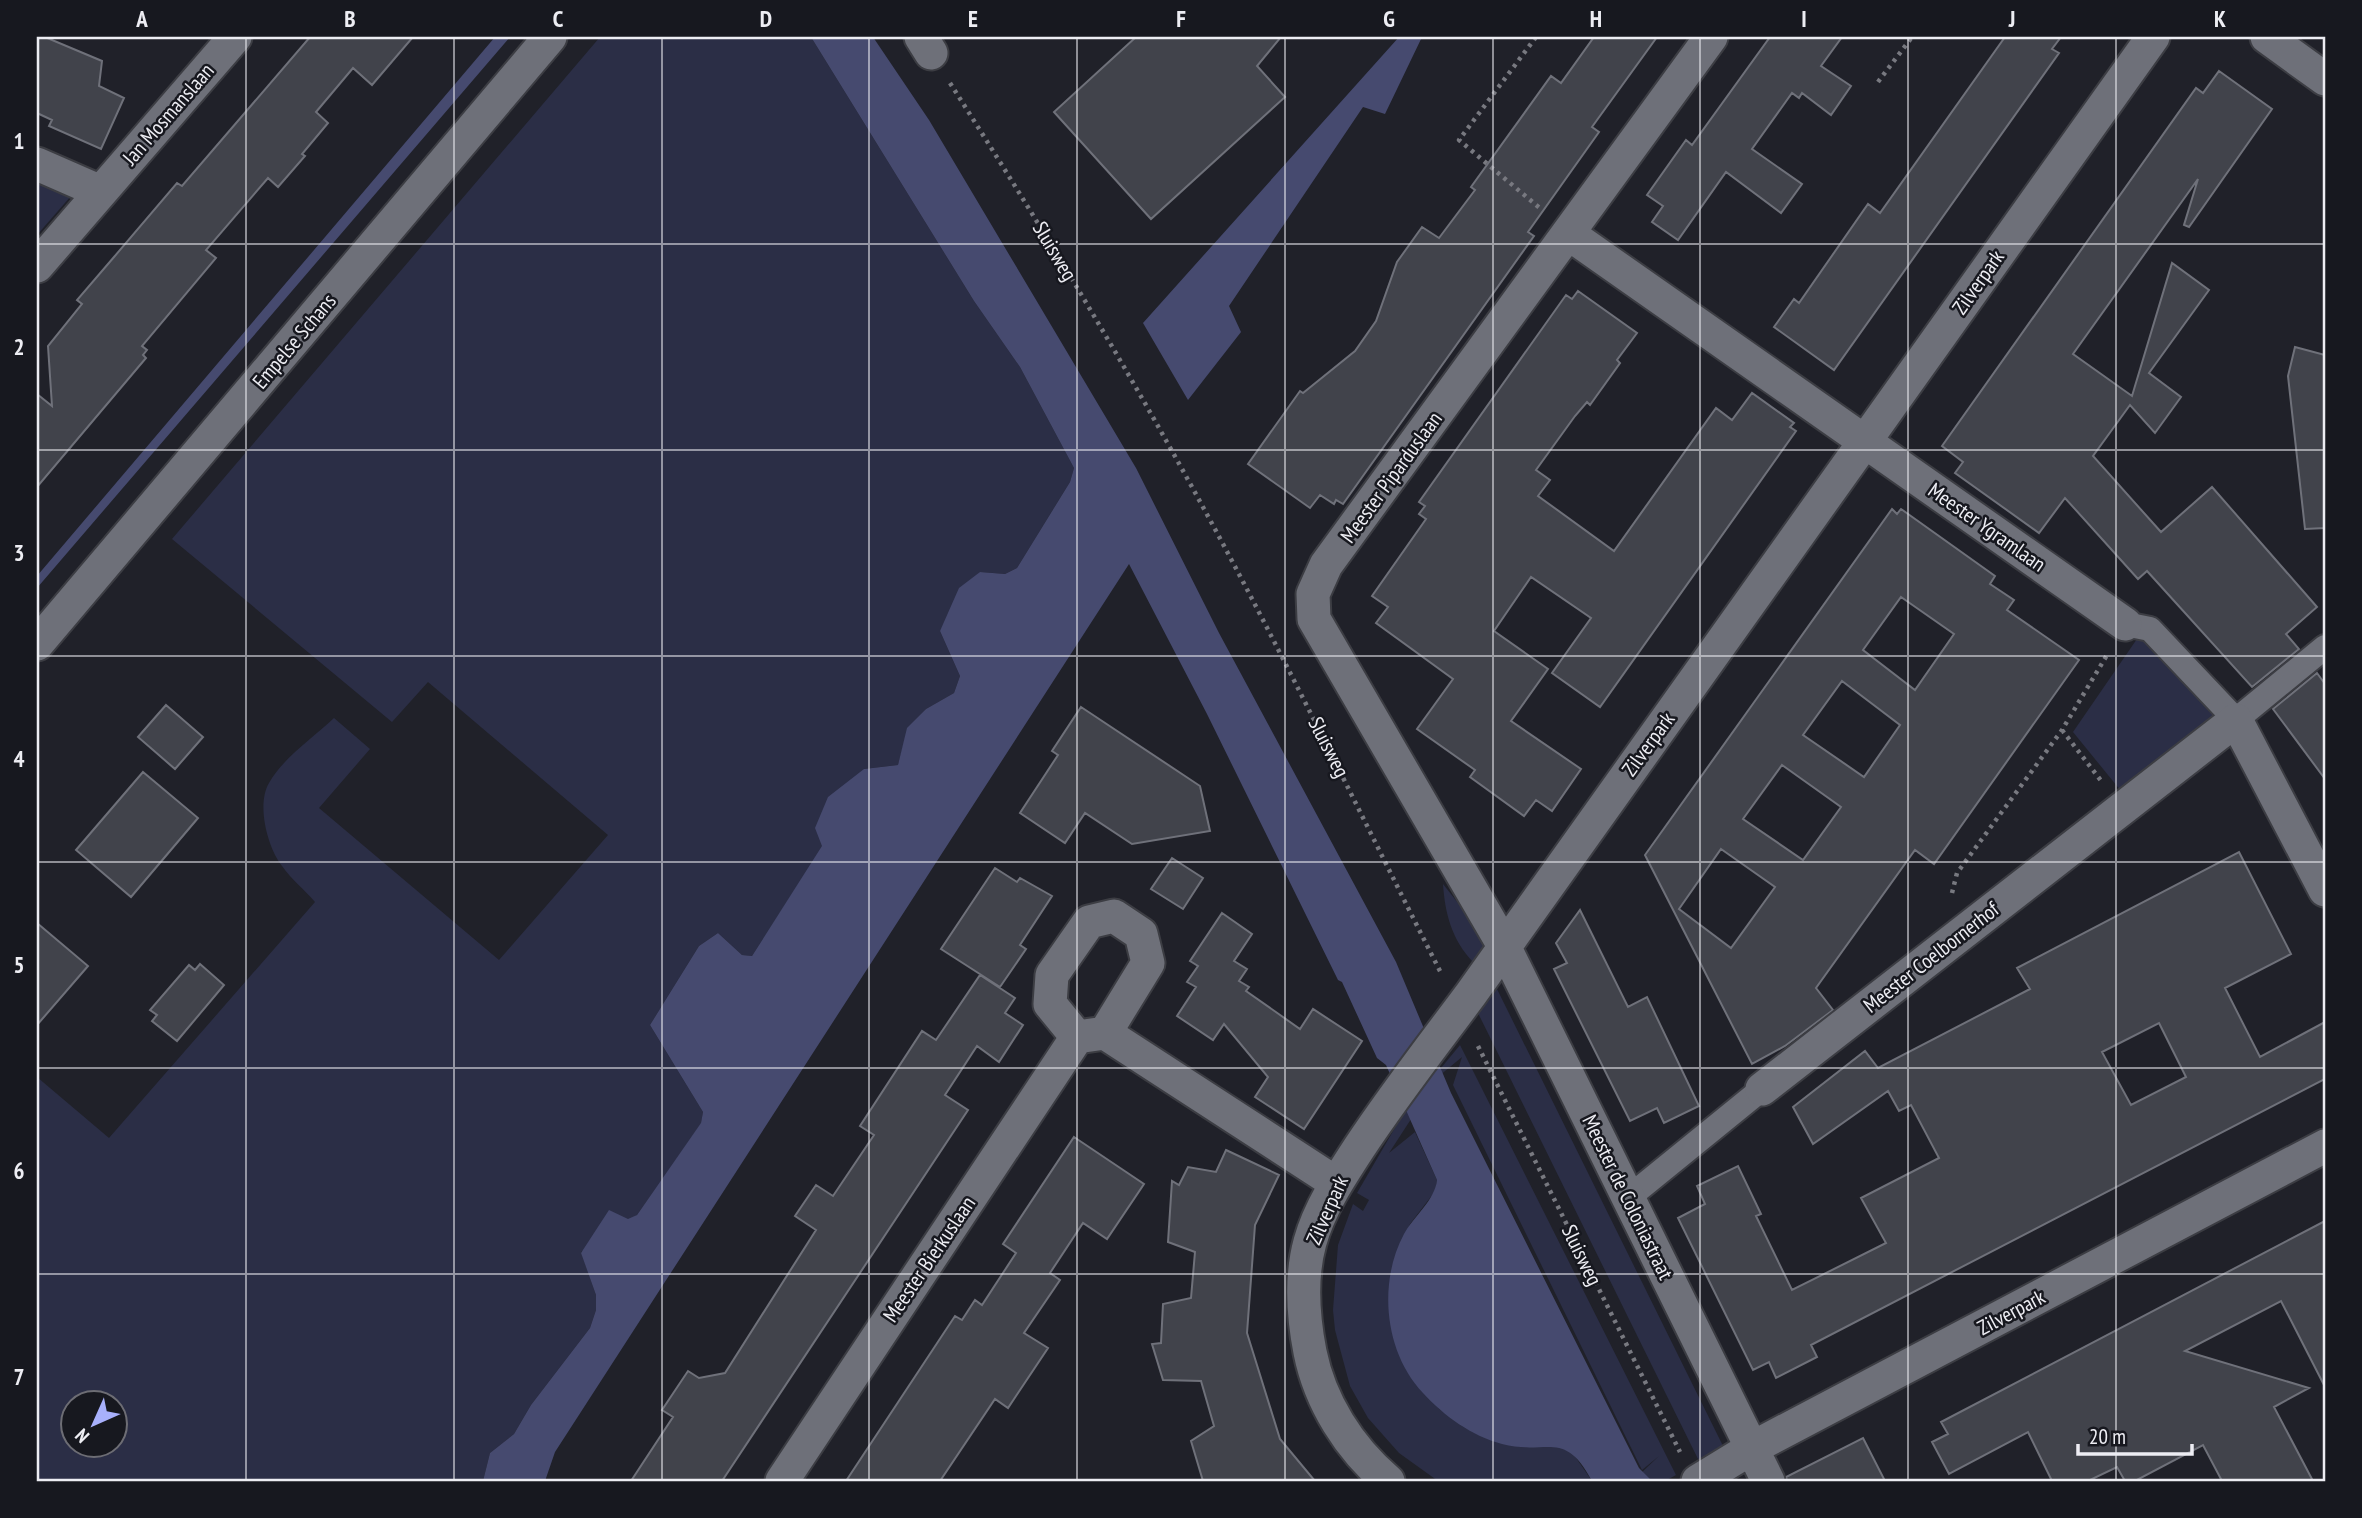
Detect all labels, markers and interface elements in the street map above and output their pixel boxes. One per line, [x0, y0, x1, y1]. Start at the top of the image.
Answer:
text: A [135, 4, 148, 33]
text: B [344, 4, 356, 33]
text: C [553, 4, 564, 33]
text: D [760, 4, 772, 33]
text: E [968, 4, 978, 33]
text: F [1176, 4, 1186, 33]
text: G [1383, 4, 1395, 33]
text: H [1590, 4, 1602, 33]
text: I [1801, 4, 1807, 33]
text: J [2008, 4, 2015, 33]
text: K [2214, 4, 2226, 33]
street label: Jan Mosmanslaan [116, 58, 220, 171]
text: 1 [14, 126, 25, 155]
street label: Sluisweg [1027, 216, 1083, 286]
street label: Zilverpark [1946, 244, 2010, 320]
street label: Empelse Schans [246, 288, 342, 394]
text: 2 [14, 332, 25, 361]
street label: Meester Piparduslaan [1334, 406, 1448, 548]
street label: Meester Ygramlaan [1923, 477, 2051, 577]
text: 3 [14, 538, 25, 567]
street label: Zilverpark [1616, 707, 1680, 781]
street label: Sluisweg [1302, 712, 1356, 782]
text: 4 [14, 744, 25, 773]
street label: Meester Coelbornerhof [1858, 895, 2005, 1018]
text: 5 [14, 950, 25, 979]
street label: Meester de Coloniastraat [1576, 1110, 1680, 1284]
text: 6 [14, 1156, 25, 1185]
street label: Zilverpark [1300, 1171, 1354, 1249]
street label: Meester Bierkuslaan [877, 1191, 981, 1327]
street label: Sluisweg [1556, 1220, 1608, 1290]
street label: Zilverpark [1973, 1283, 2049, 1341]
text: 7 [14, 1362, 25, 1391]
north arrow [60, 1388, 130, 1458]
scale bar [2078, 1413, 2192, 1457]
text: 20 m [2089, 1423, 2126, 1450]
text: N [70, 1424, 94, 1448]

